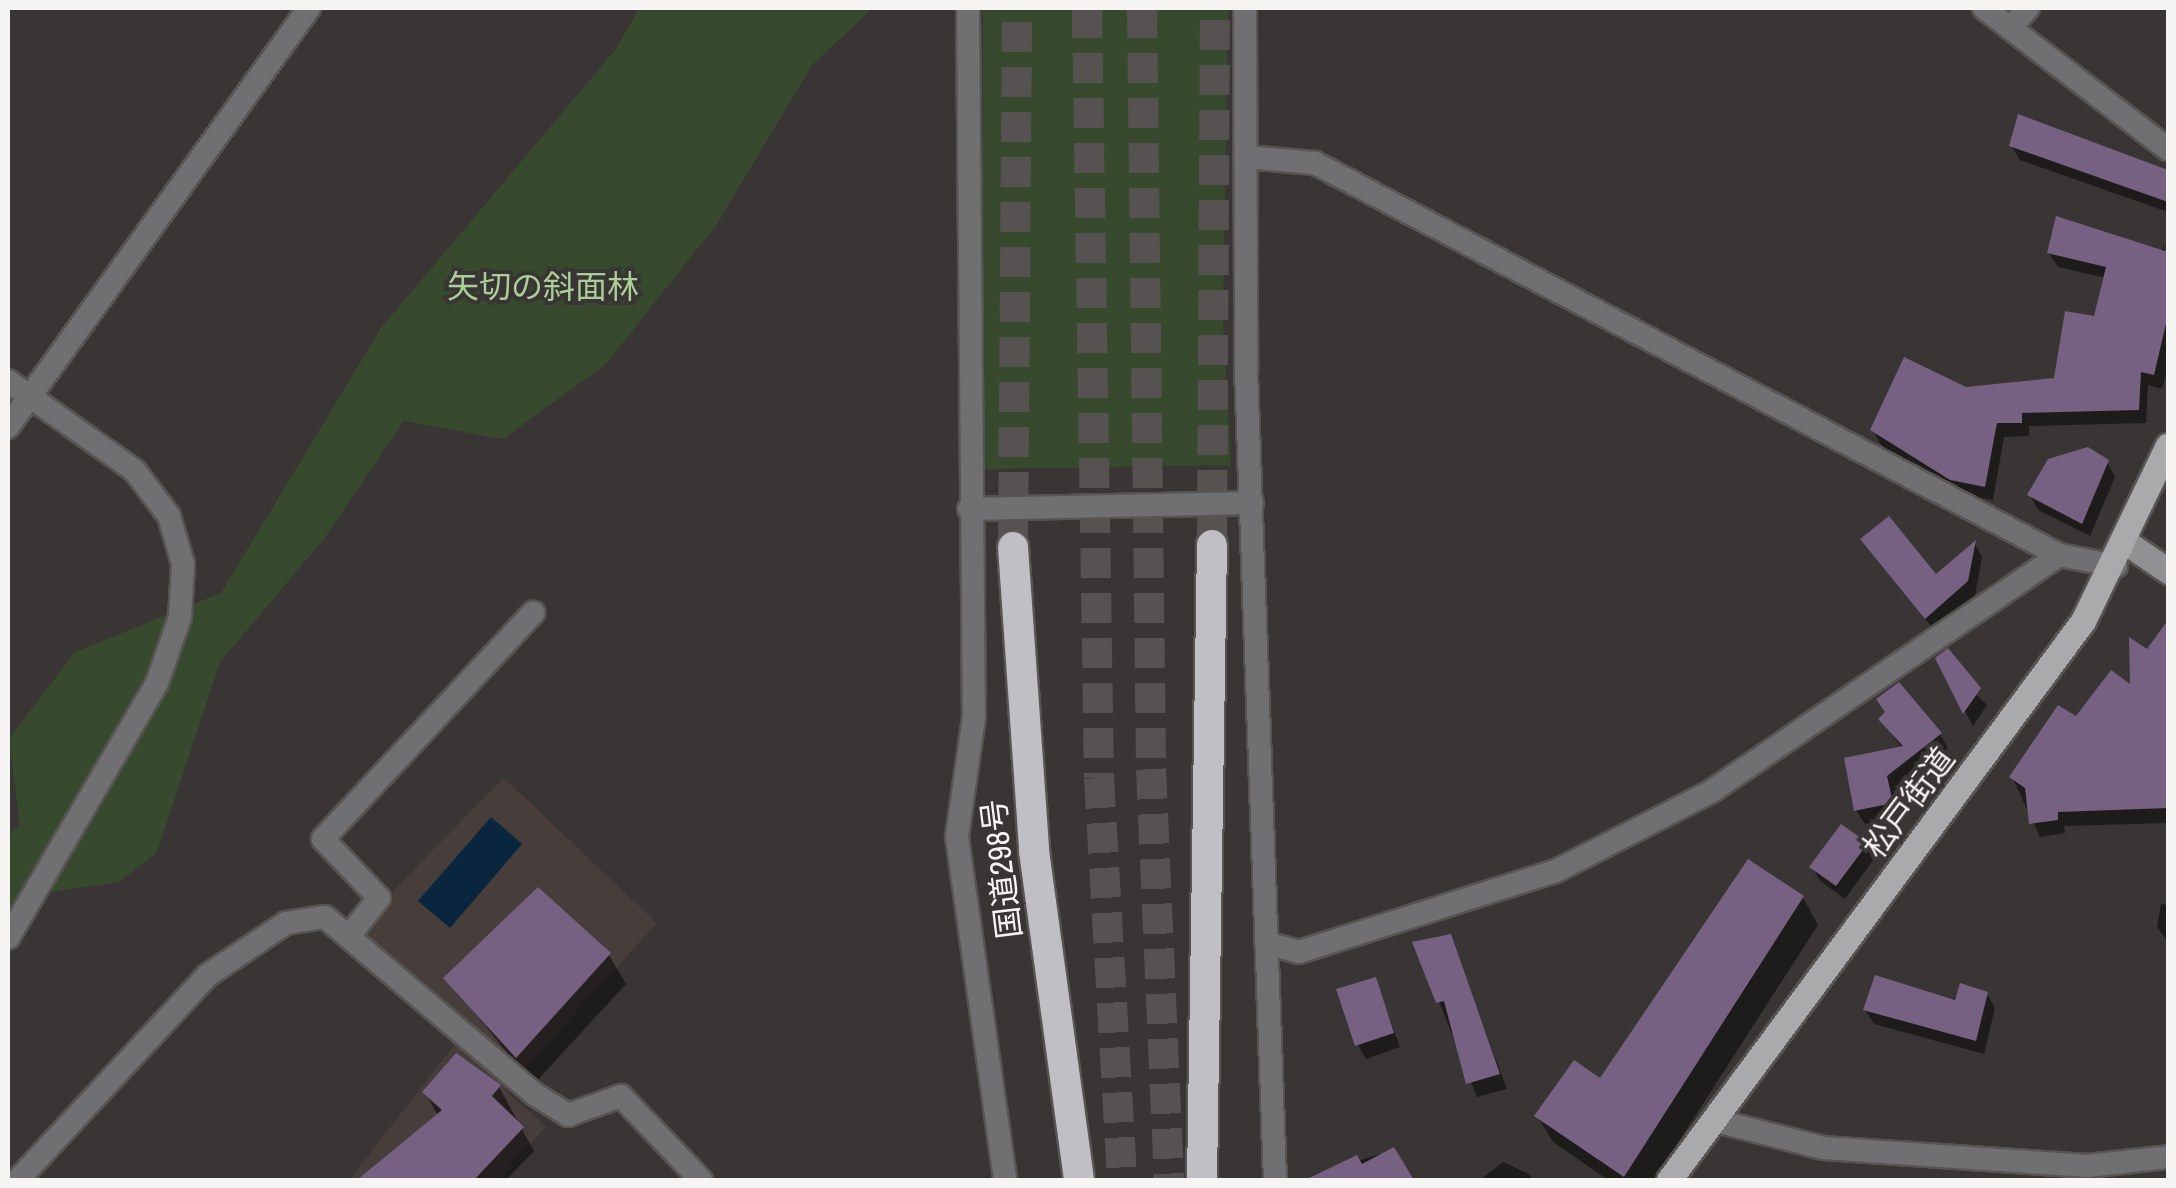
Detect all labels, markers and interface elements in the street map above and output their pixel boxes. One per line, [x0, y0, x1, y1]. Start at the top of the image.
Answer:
park label: 矢切の斜面林 [447, 268, 639, 306]
street label: 松戸街道 [1855, 740, 1963, 866]
street label: 国道298号 [974, 797, 1030, 941]

